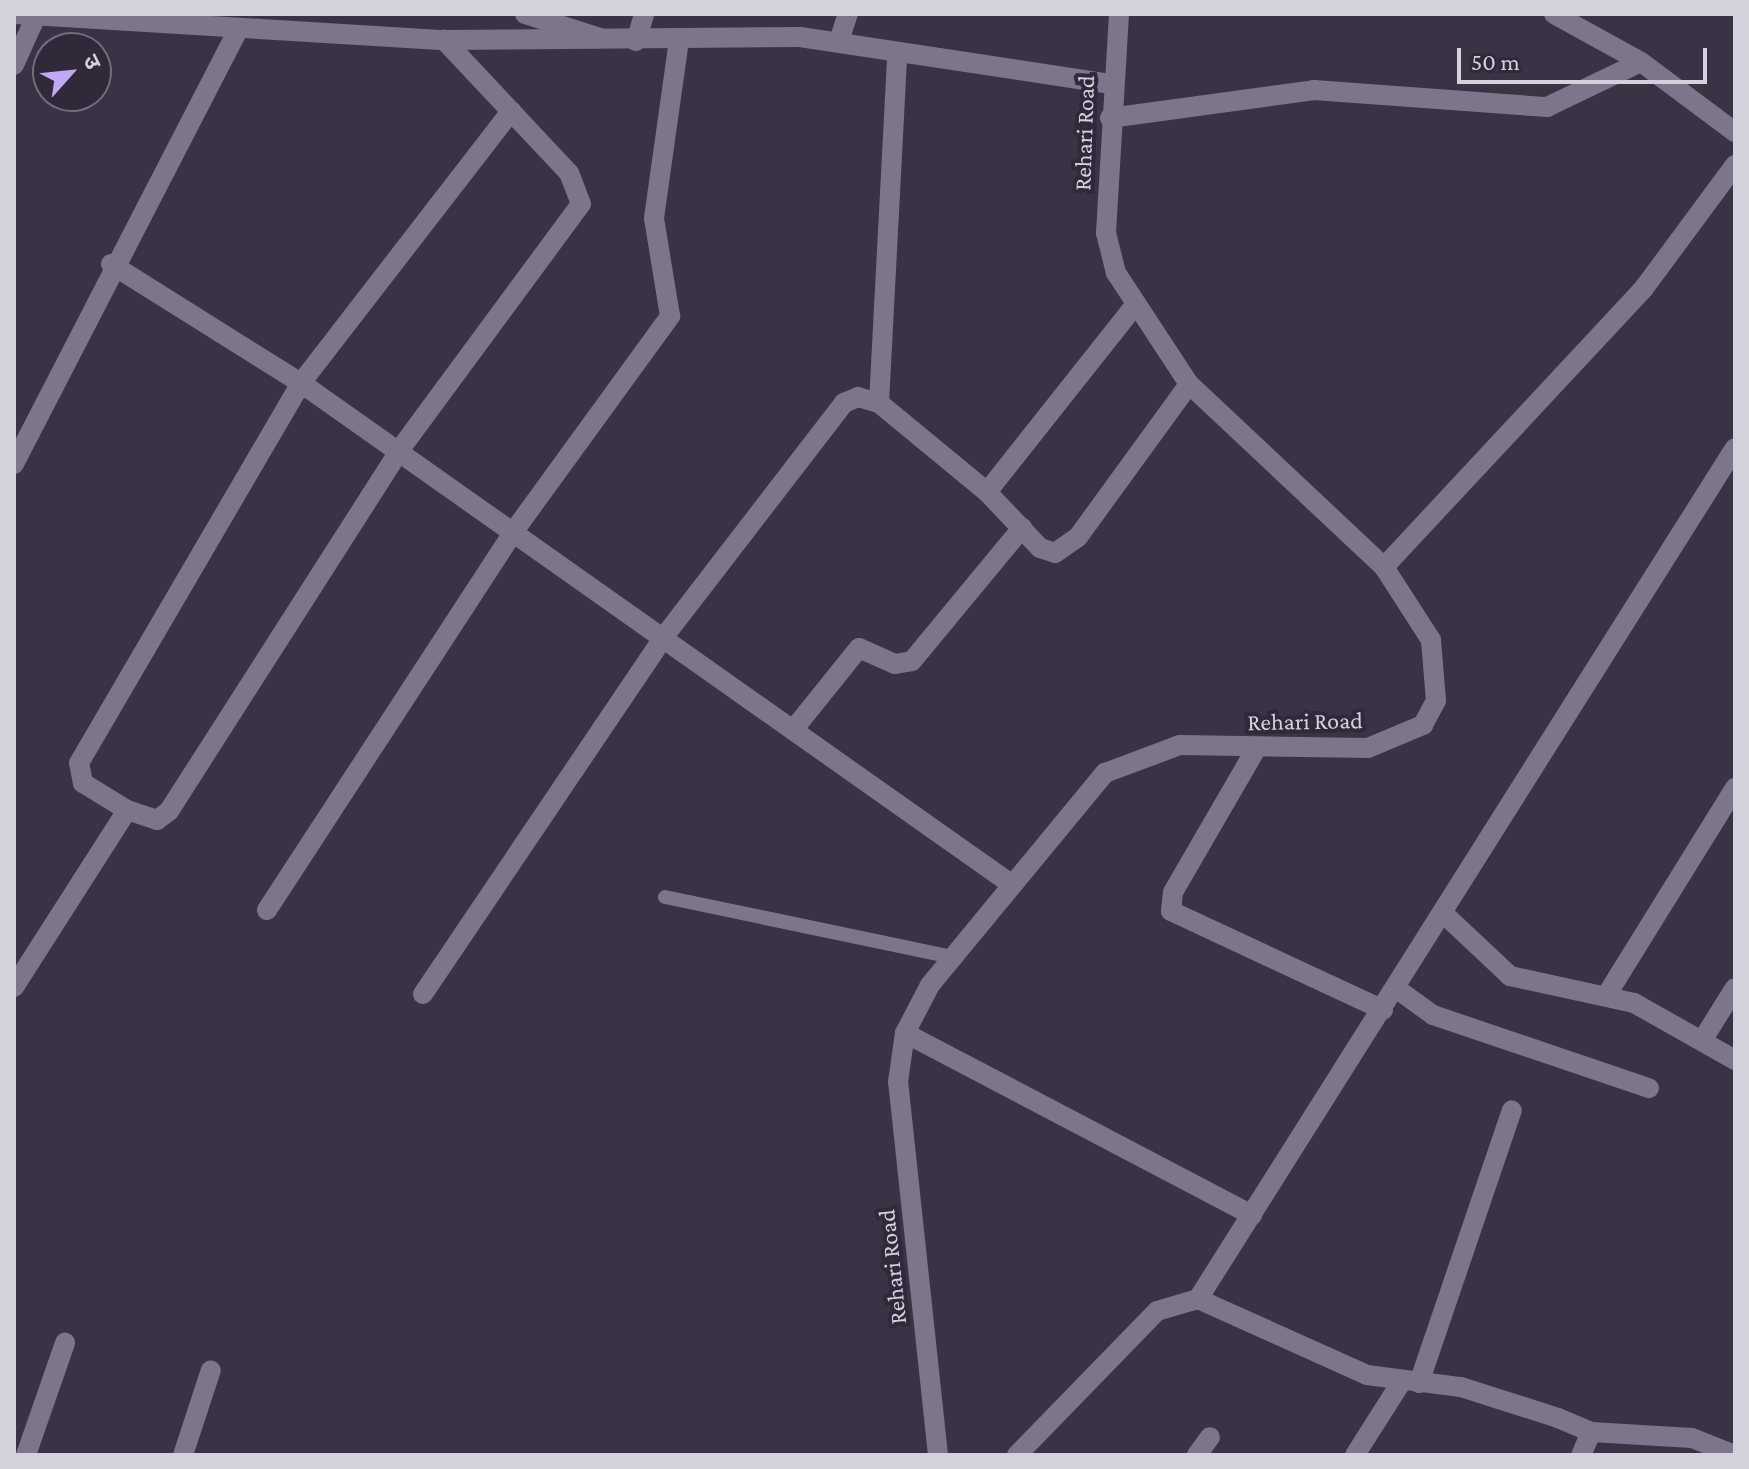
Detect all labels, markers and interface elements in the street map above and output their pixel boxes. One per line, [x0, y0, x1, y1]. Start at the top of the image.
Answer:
north arrow [32, 32, 112, 112]
scale bar [1461, 32, 1711, 82]
text: 50 m [1471, 48, 1520, 75]
text: उ [78, 50, 106, 73]
street label: Rehari Road [1068, 75, 1100, 191]
street label: Rehari Road [1247, 706, 1363, 736]
street label: Rehari Road [872, 1208, 912, 1326]

